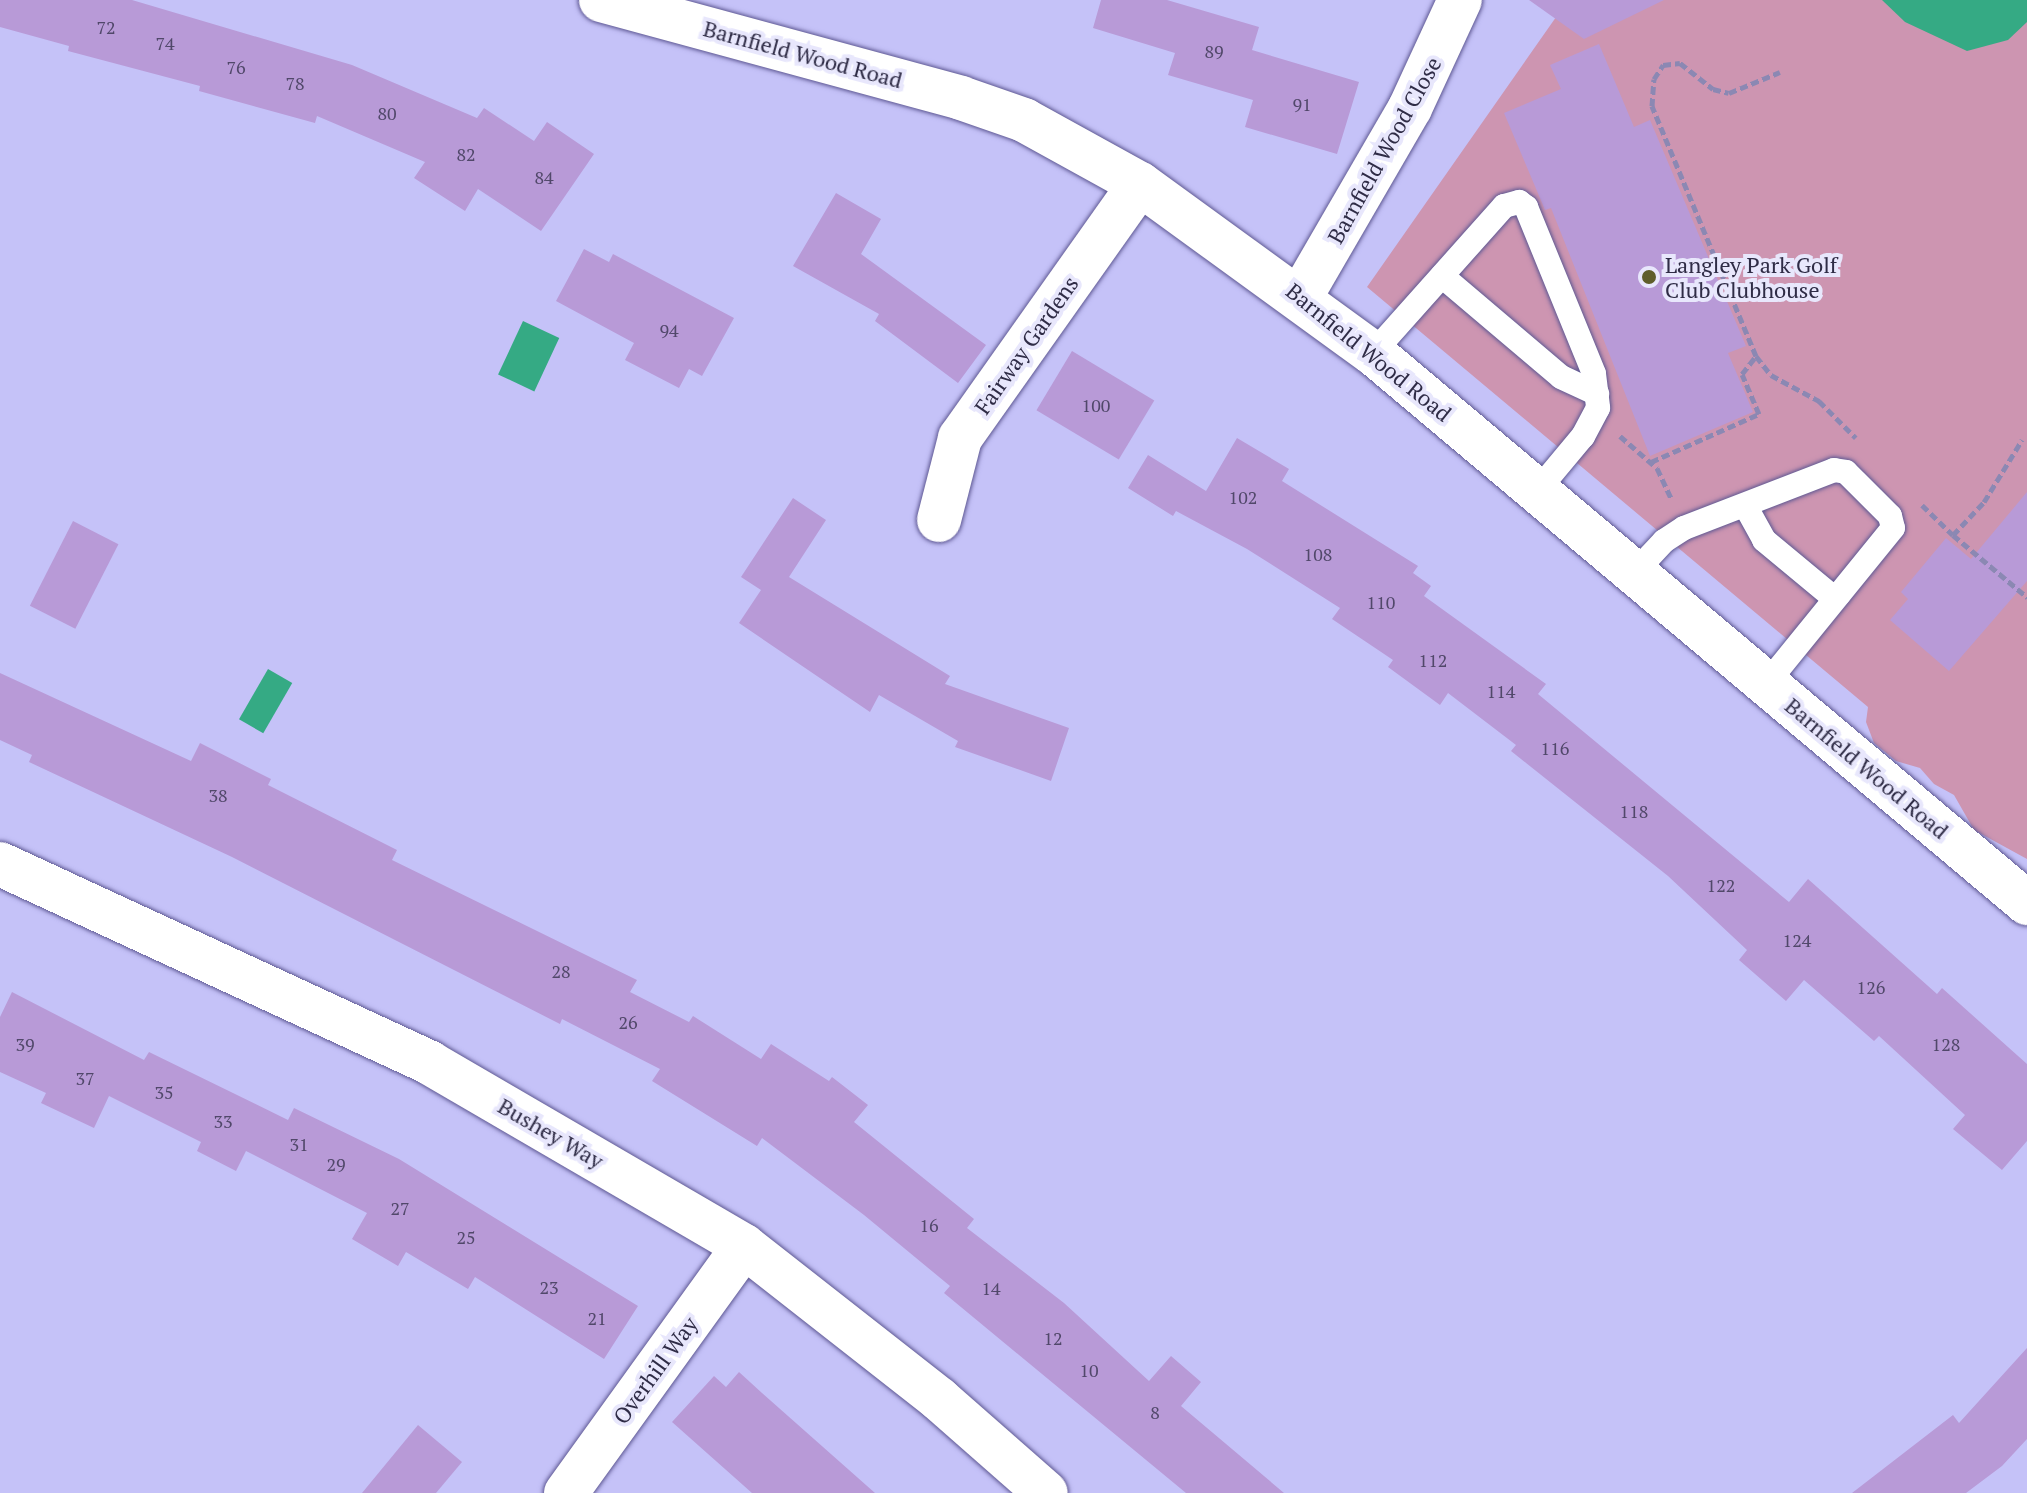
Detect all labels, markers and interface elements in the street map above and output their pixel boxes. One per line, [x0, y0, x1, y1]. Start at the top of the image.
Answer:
street label: Barnfield Wood Road [701, 15, 905, 93]
house number: 72 [96, 16, 116, 38]
house number: 74 [155, 32, 175, 54]
house number: 89 [1204, 40, 1224, 62]
street label: Barnfield Wood Close [1322, 52, 1446, 248]
house number: 76 [226, 56, 246, 78]
house number: 78 [285, 72, 305, 94]
house number: 91 [1292, 93, 1312, 115]
house number: 80 [377, 102, 397, 124]
house number: 82 [456, 143, 476, 165]
house number: 84 [534, 166, 554, 188]
place label: Langley Park Golf Club Clubhouse [1665, 251, 1837, 302]
marker: Langley Park Golf Club Clubhouse [1640, 268, 1658, 286]
street label: Fairway Gardens [969, 271, 1083, 419]
street label: Barnfield Wood Road [1281, 277, 1457, 427]
house number: 94 [659, 319, 679, 341]
house number: 100 [1082, 394, 1110, 416]
house number: 102 [1229, 486, 1257, 508]
house number: 108 [1304, 543, 1332, 565]
house number: 110 [1367, 591, 1395, 613]
house number: 112 [1419, 649, 1447, 671]
house number: 114 [1487, 680, 1515, 702]
street label: Barnfield Wood Road [1780, 692, 1954, 844]
house number: 116 [1541, 737, 1569, 759]
house number: 38 [208, 784, 228, 806]
house number: 118 [1620, 800, 1648, 822]
house number: 122 [1707, 874, 1735, 896]
house number: 124 [1783, 929, 1811, 951]
house number: 28 [551, 960, 571, 982]
house number: 126 [1857, 976, 1885, 998]
house number: 26 [618, 1011, 638, 1033]
house number: 39 [15, 1033, 35, 1055]
house number: 128 [1932, 1033, 1960, 1055]
house number: 37 [75, 1067, 95, 1089]
house number: 35 [154, 1081, 174, 1103]
street label: Bushey Way [494, 1092, 608, 1174]
house number: 33 [213, 1110, 233, 1132]
house number: 31 [289, 1133, 309, 1155]
house number: 29 [326, 1153, 346, 1175]
house number: 27 [390, 1197, 410, 1219]
house number: 16 [919, 1214, 939, 1236]
house number: 25 [456, 1226, 476, 1248]
house number: 23 [539, 1276, 559, 1298]
house number: 14 [981, 1277, 1001, 1299]
house number: 21 [587, 1307, 607, 1329]
street label: Overhill Way [607, 1311, 703, 1429]
house number: 12 [1043, 1327, 1063, 1349]
house number: 10 [1079, 1359, 1099, 1381]
house number: 8 [1150, 1401, 1160, 1423]

